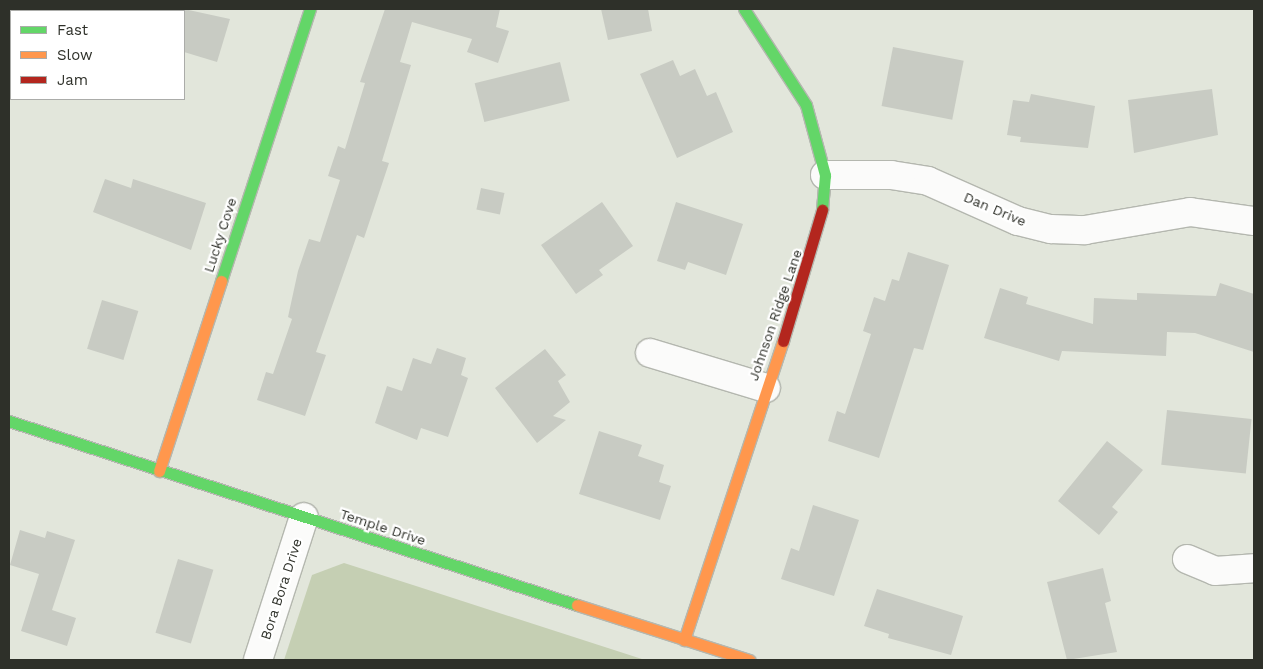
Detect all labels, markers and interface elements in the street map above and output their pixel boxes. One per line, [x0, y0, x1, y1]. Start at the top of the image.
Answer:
legend [10, 10, 185, 100]
text: Fast [57, 21, 88, 39]
text: Slow [57, 46, 93, 64]
text: Jam [57, 71, 88, 89]
street label: Dan Drive [961, 188, 1029, 230]
street label: Lucky Cove [200, 195, 240, 275]
street label: Johnson Ridge Lane [745, 247, 805, 383]
street label: Temple Drive [338, 505, 428, 549]
street label: Bora Bora Drive [257, 536, 305, 642]

